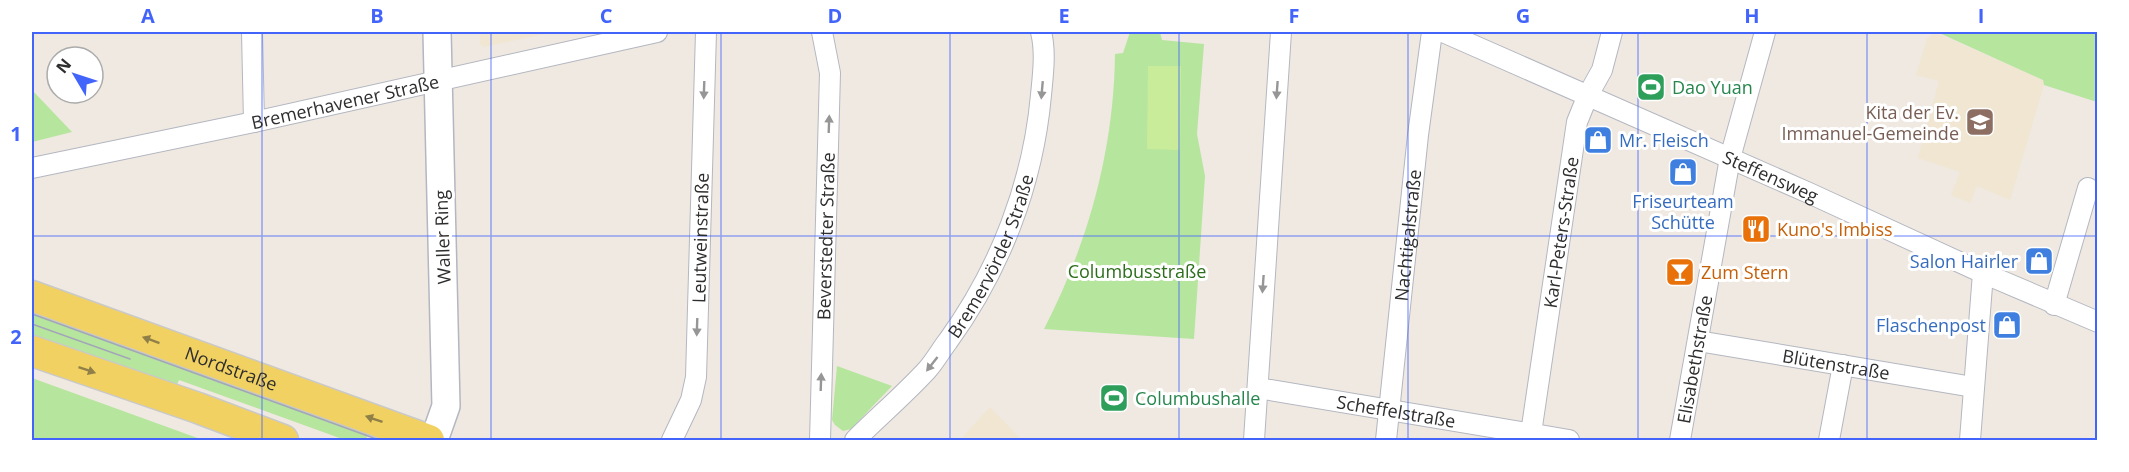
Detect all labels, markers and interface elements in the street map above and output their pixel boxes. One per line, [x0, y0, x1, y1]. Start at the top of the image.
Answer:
text: A [141, 2, 155, 29]
text: B [370, 2, 384, 29]
text: C [600, 2, 613, 29]
text: D [828, 2, 842, 29]
text: E [1058, 2, 1070, 29]
text: F [1289, 2, 1299, 29]
text: G [1516, 2, 1530, 29]
text: H [1744, 2, 1760, 29]
text: I [1978, 2, 1984, 29]
north arrow [45, 45, 105, 105]
text: N [51, 54, 76, 78]
street label: Bremerhavener Straße [249, 69, 441, 134]
sports icon: Dao Yuan [1635, 71, 1667, 103]
place label: Dao Yuan [1672, 75, 1753, 99]
one-way arrow [700, 80, 709, 99]
one-way arrow [1037, 80, 1047, 99]
one-way arrow [1272, 80, 1282, 99]
place label: Kita der Ev. Immanuel-Gemeinde [1781, 100, 1959, 145]
school or university icon: Kita der Ev. Immanuel-Gemeinde [1964, 106, 1996, 138]
one-way arrow [824, 115, 833, 134]
text: 1 [10, 120, 22, 147]
shop icon: Mr. Fleisch [1582, 124, 1614, 156]
place label: Mr. Fleisch [1619, 128, 1709, 152]
street label: Steffensweg [1719, 145, 1823, 208]
street label: Beverstedter Straße [811, 152, 840, 320]
street label: Karl-Peters-Straße [1538, 155, 1584, 310]
shop icon: Friseurteam Schütte [1667, 156, 1699, 188]
street label: Nachtigalstraße [1389, 168, 1426, 302]
street label: Leutweinstraße [686, 172, 714, 303]
street label: Bremervörder Straße [942, 172, 1039, 343]
street label: Waller Ring [428, 189, 456, 285]
place label: Friseurteam Schütte [1632, 189, 1734, 234]
restaurant icon: Kuno's Imbiss [1740, 213, 1772, 245]
place label: Kuno's Imbiss [1777, 217, 1893, 241]
shop icon: Salon Hairler [2023, 245, 2055, 277]
place label: Salon Hairler [1910, 249, 2019, 273]
bar icon: Zum Stern [1664, 256, 1696, 288]
park label: Columbusstraße [1068, 259, 1206, 283]
place label: Zum Stern [1701, 260, 1788, 284]
one-way arrow [1259, 275, 1268, 294]
street label: Elisabethstraße [1671, 293, 1717, 425]
shop icon: Flaschenpost [1991, 309, 2023, 341]
place label: Flaschenpost [1876, 313, 1986, 337]
one-way arrow [692, 317, 701, 336]
text: 2 [10, 323, 22, 350]
one-way arrow [142, 335, 160, 345]
street label: Nordstraße [182, 341, 281, 396]
street label: Blütenstraße [1781, 343, 1892, 385]
one-way arrow [926, 356, 938, 371]
one-way arrow [78, 365, 96, 375]
one-way arrow [817, 373, 826, 392]
sports icon: Columbushalle [1098, 382, 1130, 414]
place label: Columbushalle [1135, 386, 1260, 410]
street label: Scheffelstraße [1335, 389, 1457, 433]
one-way arrow [365, 414, 383, 424]

